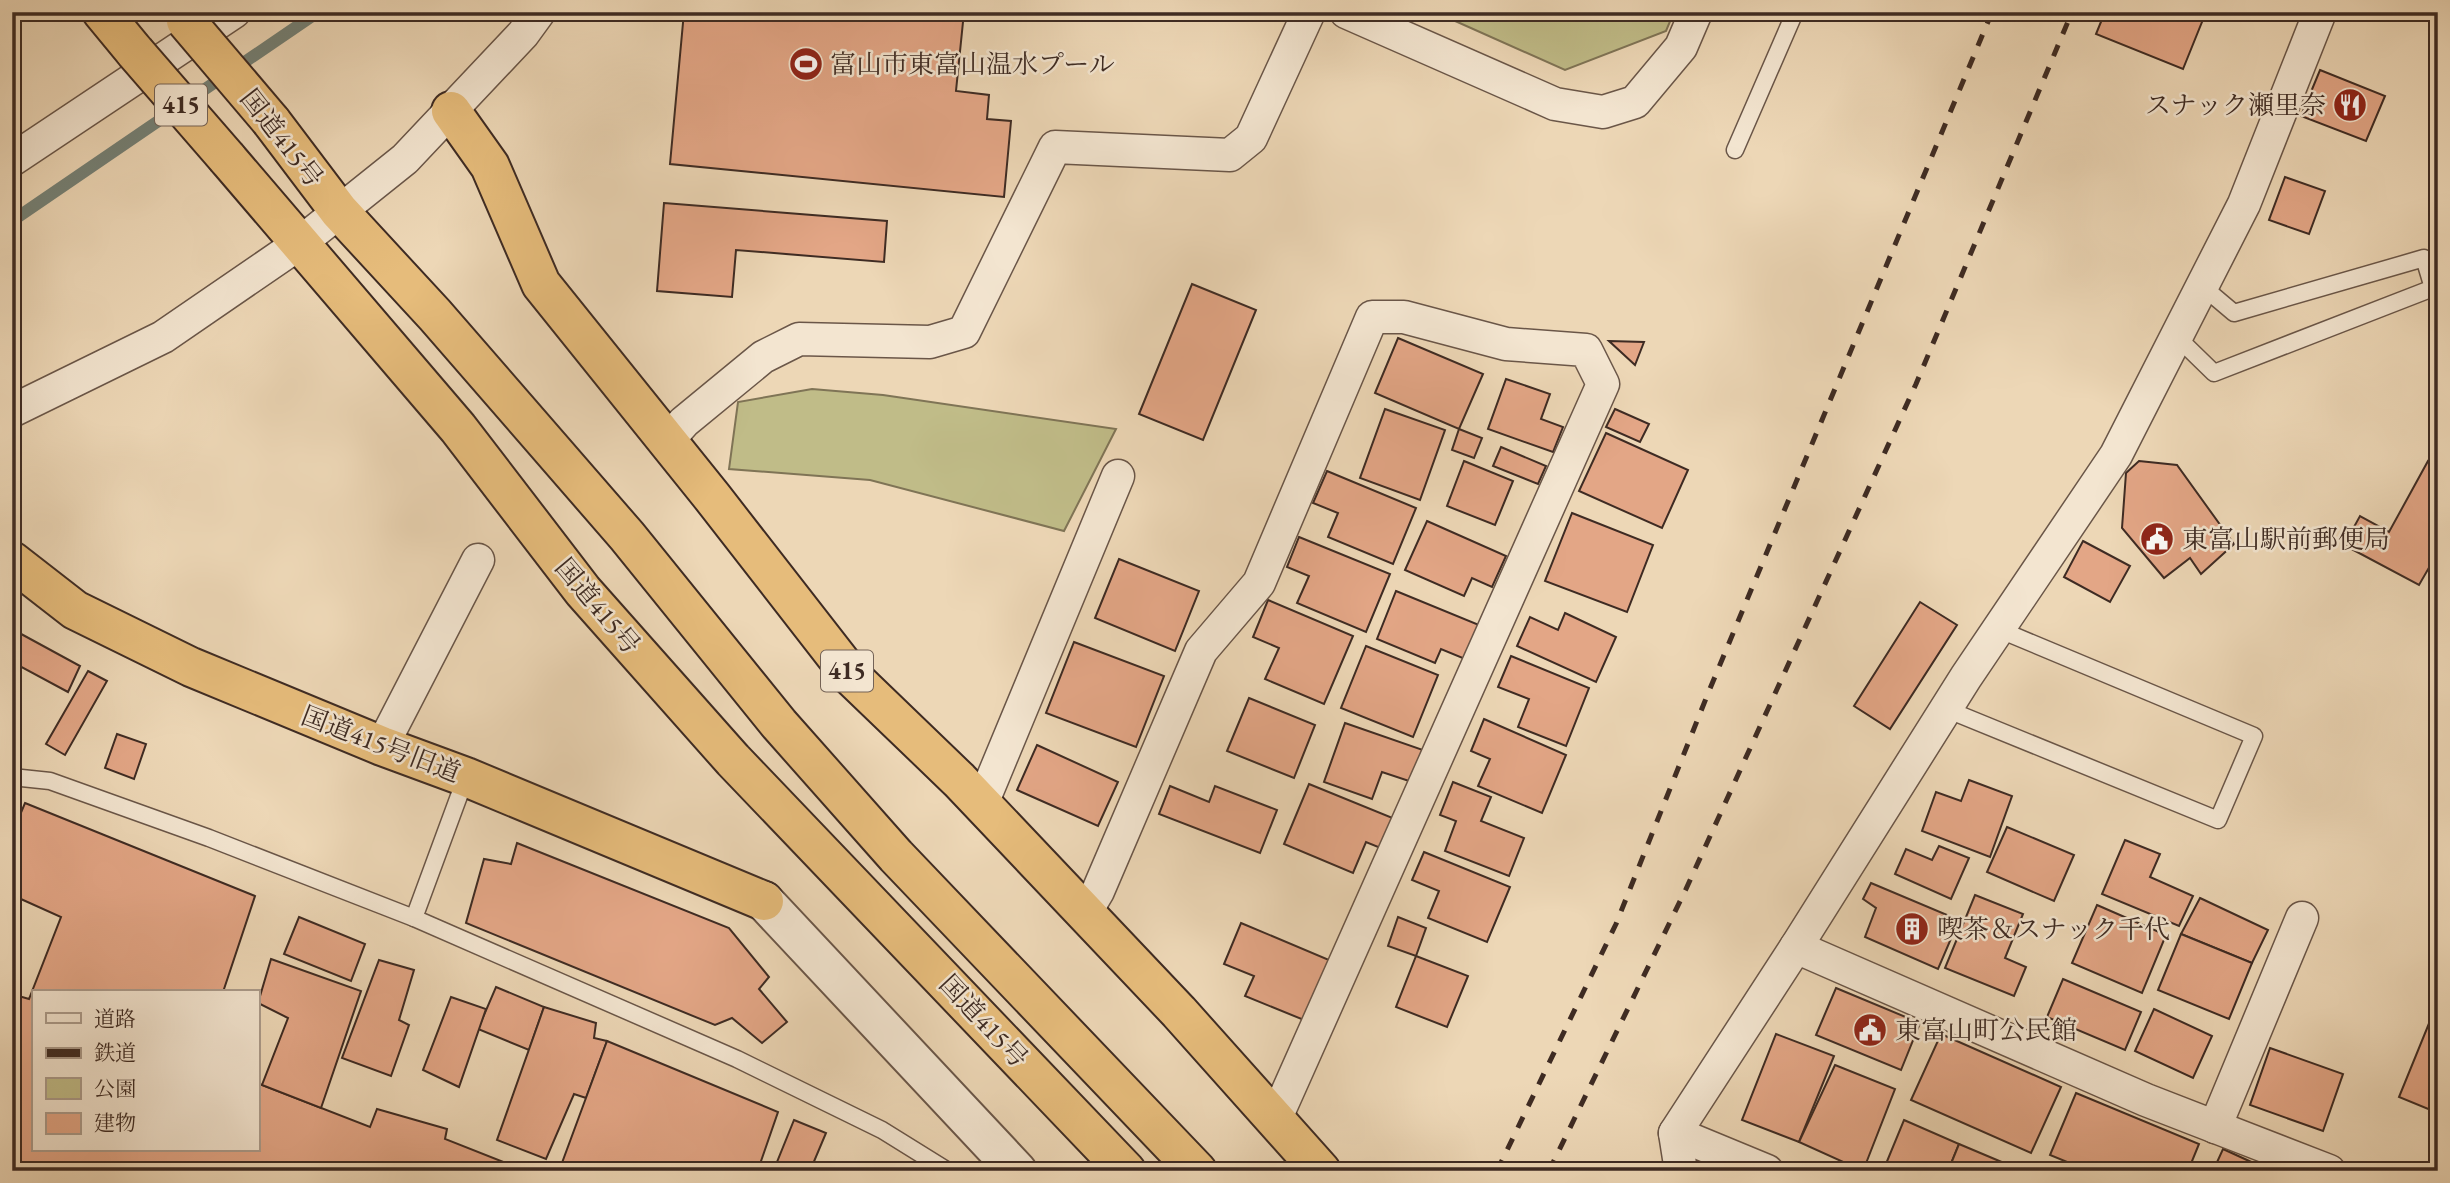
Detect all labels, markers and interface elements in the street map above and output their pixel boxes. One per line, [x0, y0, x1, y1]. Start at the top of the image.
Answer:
sports icon: 富山市東富山温水プール [787, 45, 825, 83]
place label: 富山市東富山温水プール [830, 47, 1115, 81]
street label: 国道415号 [233, 82, 331, 194]
road number: 415 [155, 84, 207, 125]
restaurant icon: スナック瀬里奈 [2331, 86, 2369, 124]
place label: スナック瀬里奈 [2145, 88, 2326, 122]
public building icon: 東富山駅前郵便局 [2138, 520, 2176, 558]
place label: 東富山駅前郵便局 [2182, 522, 2390, 556]
street label: 国道415号 [548, 551, 648, 661]
road number: 415 [821, 650, 873, 692]
street label: 国道415号旧道 [297, 698, 465, 790]
building icon: 喫茶＆スナック千代 [1893, 910, 1931, 948]
place label: 喫茶＆スナック千代 [1937, 912, 2170, 946]
street label: 国道415号 [932, 967, 1036, 1075]
legend [32, 990, 259, 1152]
text: 道路 [94, 1005, 136, 1032]
public building icon: 東富山町公民館 [1851, 1011, 1889, 1049]
place label: 東富山町公民館 [1895, 1013, 2077, 1047]
text: 鉄道 [94, 1039, 136, 1066]
text: 公園 [94, 1075, 136, 1102]
text: 建物 [94, 1109, 136, 1136]

